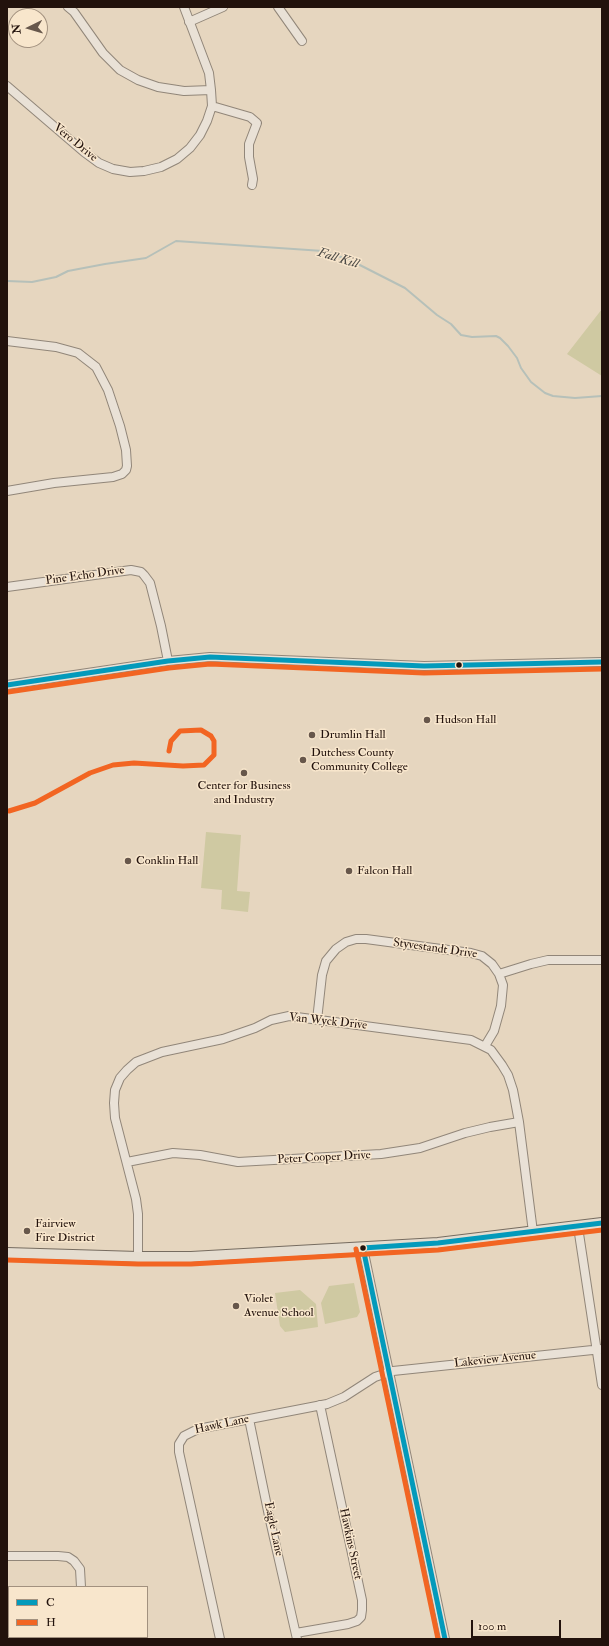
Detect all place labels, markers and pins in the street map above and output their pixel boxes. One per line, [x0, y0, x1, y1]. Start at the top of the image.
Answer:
unlabelled marker [454, 660, 464, 670]
place label: Hudson Hall [435, 713, 496, 727]
marker: Hudson Hall [422, 715, 432, 725]
place label: Drumlin Hall [320, 728, 386, 742]
marker: Drumlin Hall [307, 730, 317, 740]
place label: Dutchess County Community College [311, 746, 408, 774]
marker: Dutchess County Community College [298, 755, 308, 765]
marker: Center for Business and Industry [239, 768, 249, 778]
place label: Center for Business and Industry [197, 779, 291, 807]
place label: Conklin Hall [136, 854, 198, 868]
marker: Conklin Hall [123, 856, 133, 866]
place label: Falcon Hall [357, 864, 412, 878]
marker: Falcon Hall [344, 866, 354, 876]
place label: Fairview Fire District [35, 1217, 95, 1245]
marker: Fairview Fire District [22, 1226, 32, 1236]
unlabelled marker [358, 1243, 368, 1253]
place label: Violet Avenue School [244, 1292, 314, 1320]
marker: Violet Avenue School [231, 1301, 241, 1311]

